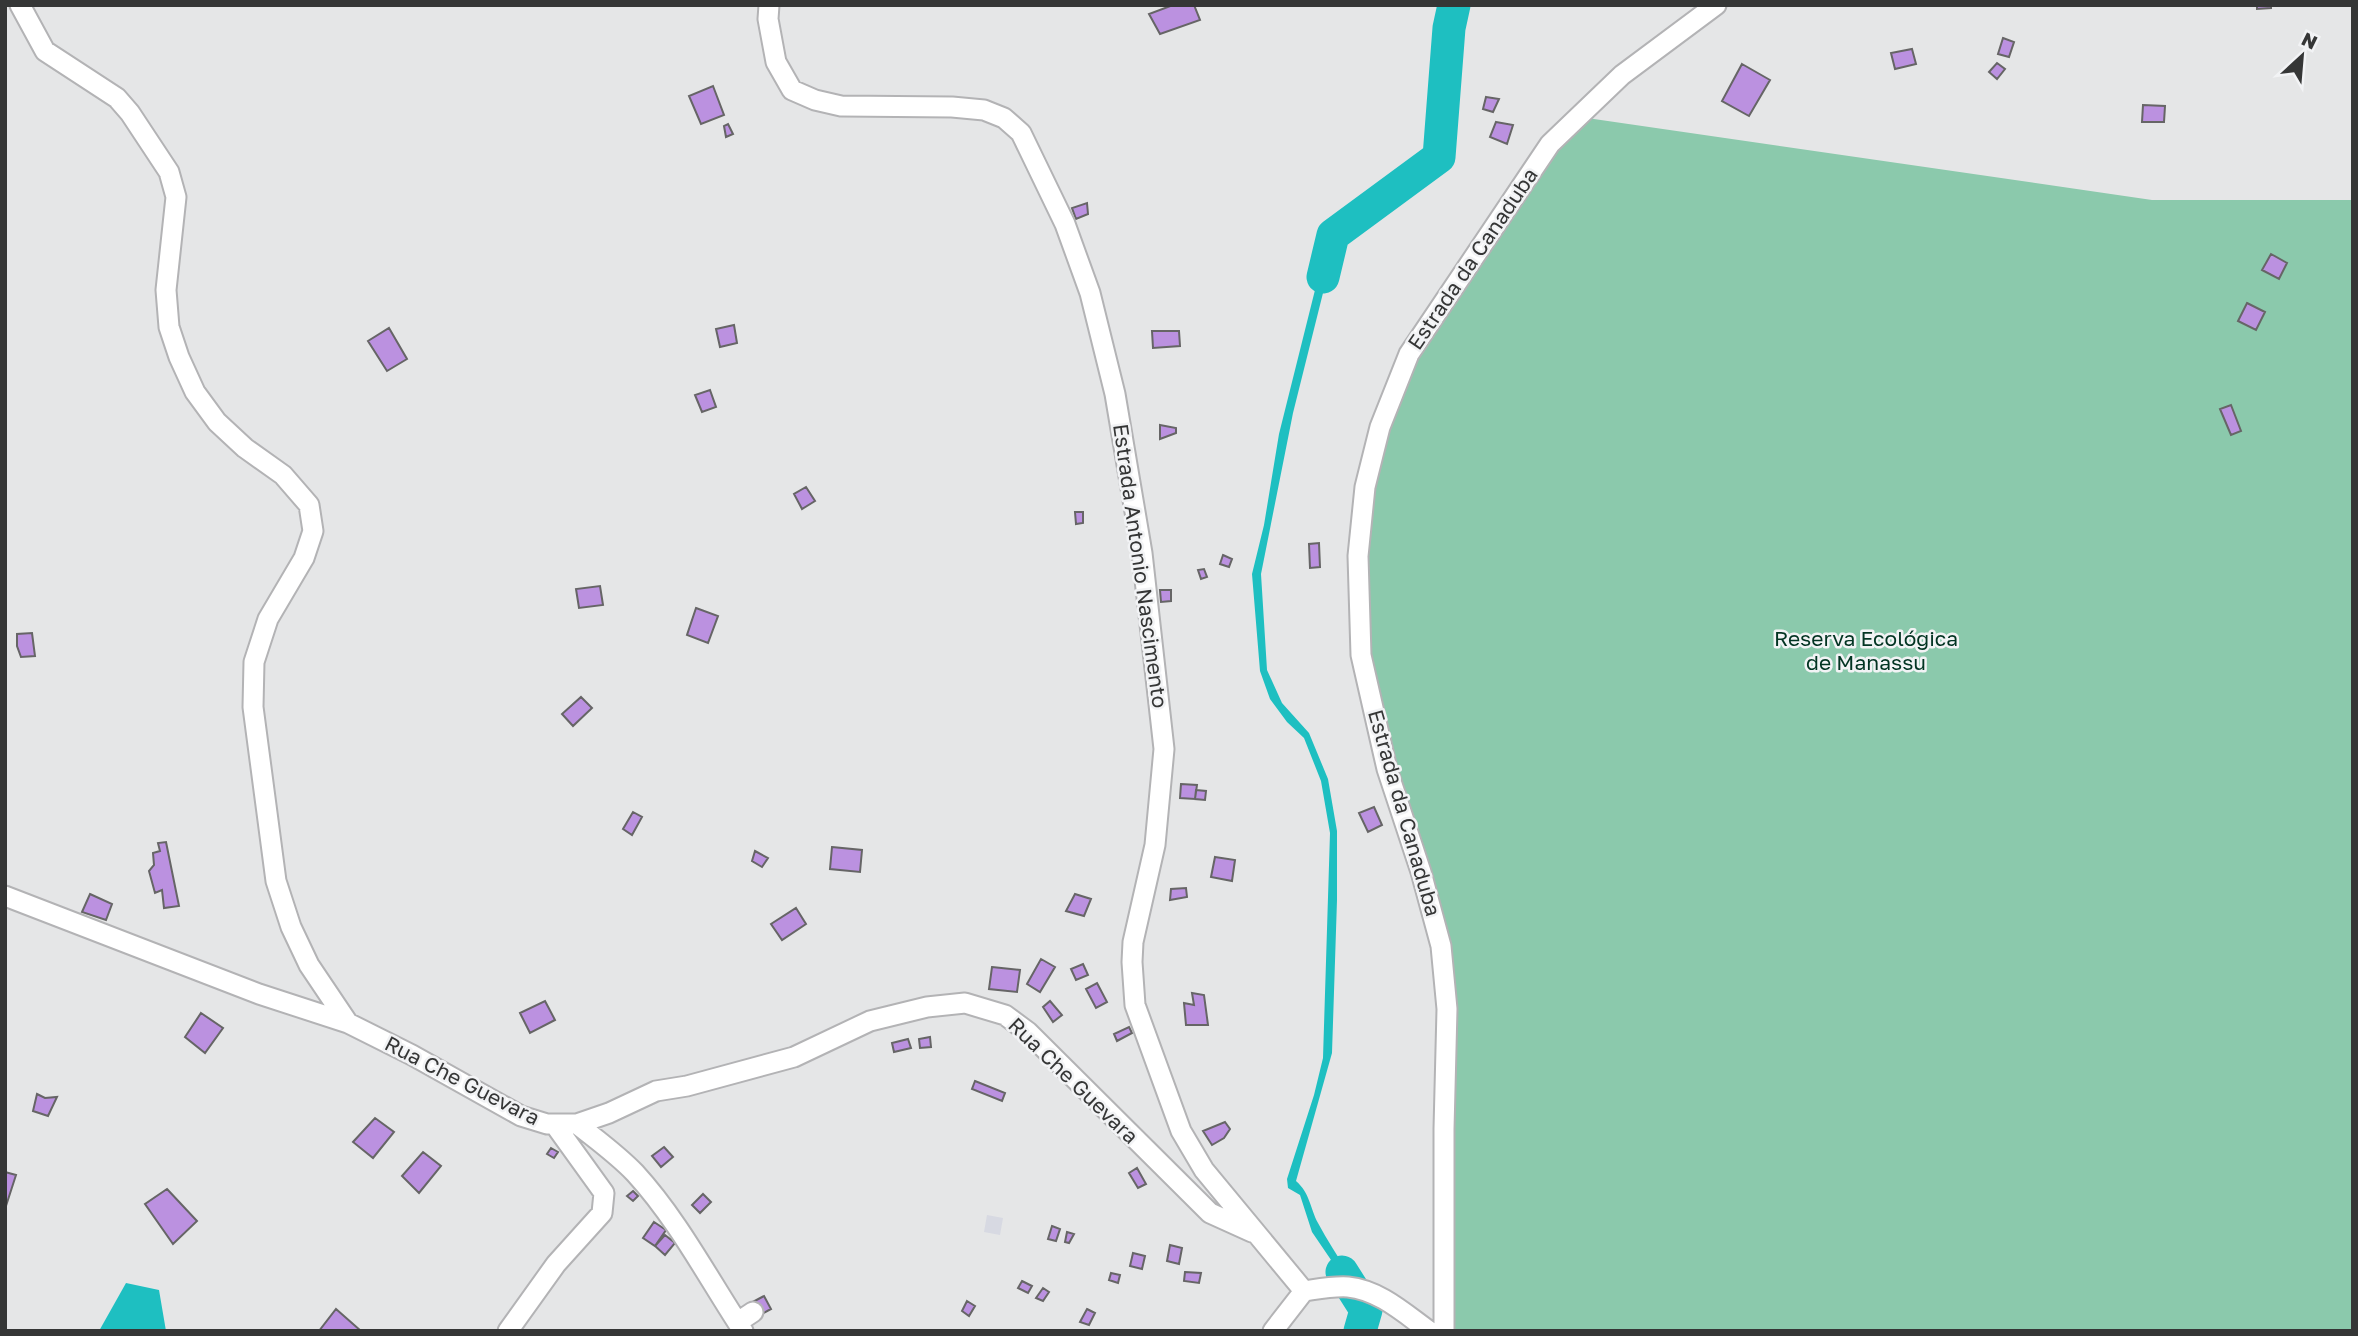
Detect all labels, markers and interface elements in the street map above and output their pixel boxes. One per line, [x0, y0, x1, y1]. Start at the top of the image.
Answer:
north arrow [2267, 21, 2337, 91]
text: N [2298, 27, 2321, 54]
street label: Estrada da Canaduba [1402, 163, 1543, 354]
street label: Estrada Antonio Nascimento [1108, 422, 1174, 710]
park label: Reserva Ecológica de Manassu [1774, 625, 1958, 675]
street label: Estrada da Canaduba [1363, 706, 1447, 919]
street label: Rua Che Guevara [1003, 1012, 1144, 1149]
street label: Rua Che Guevara [381, 1030, 544, 1130]

